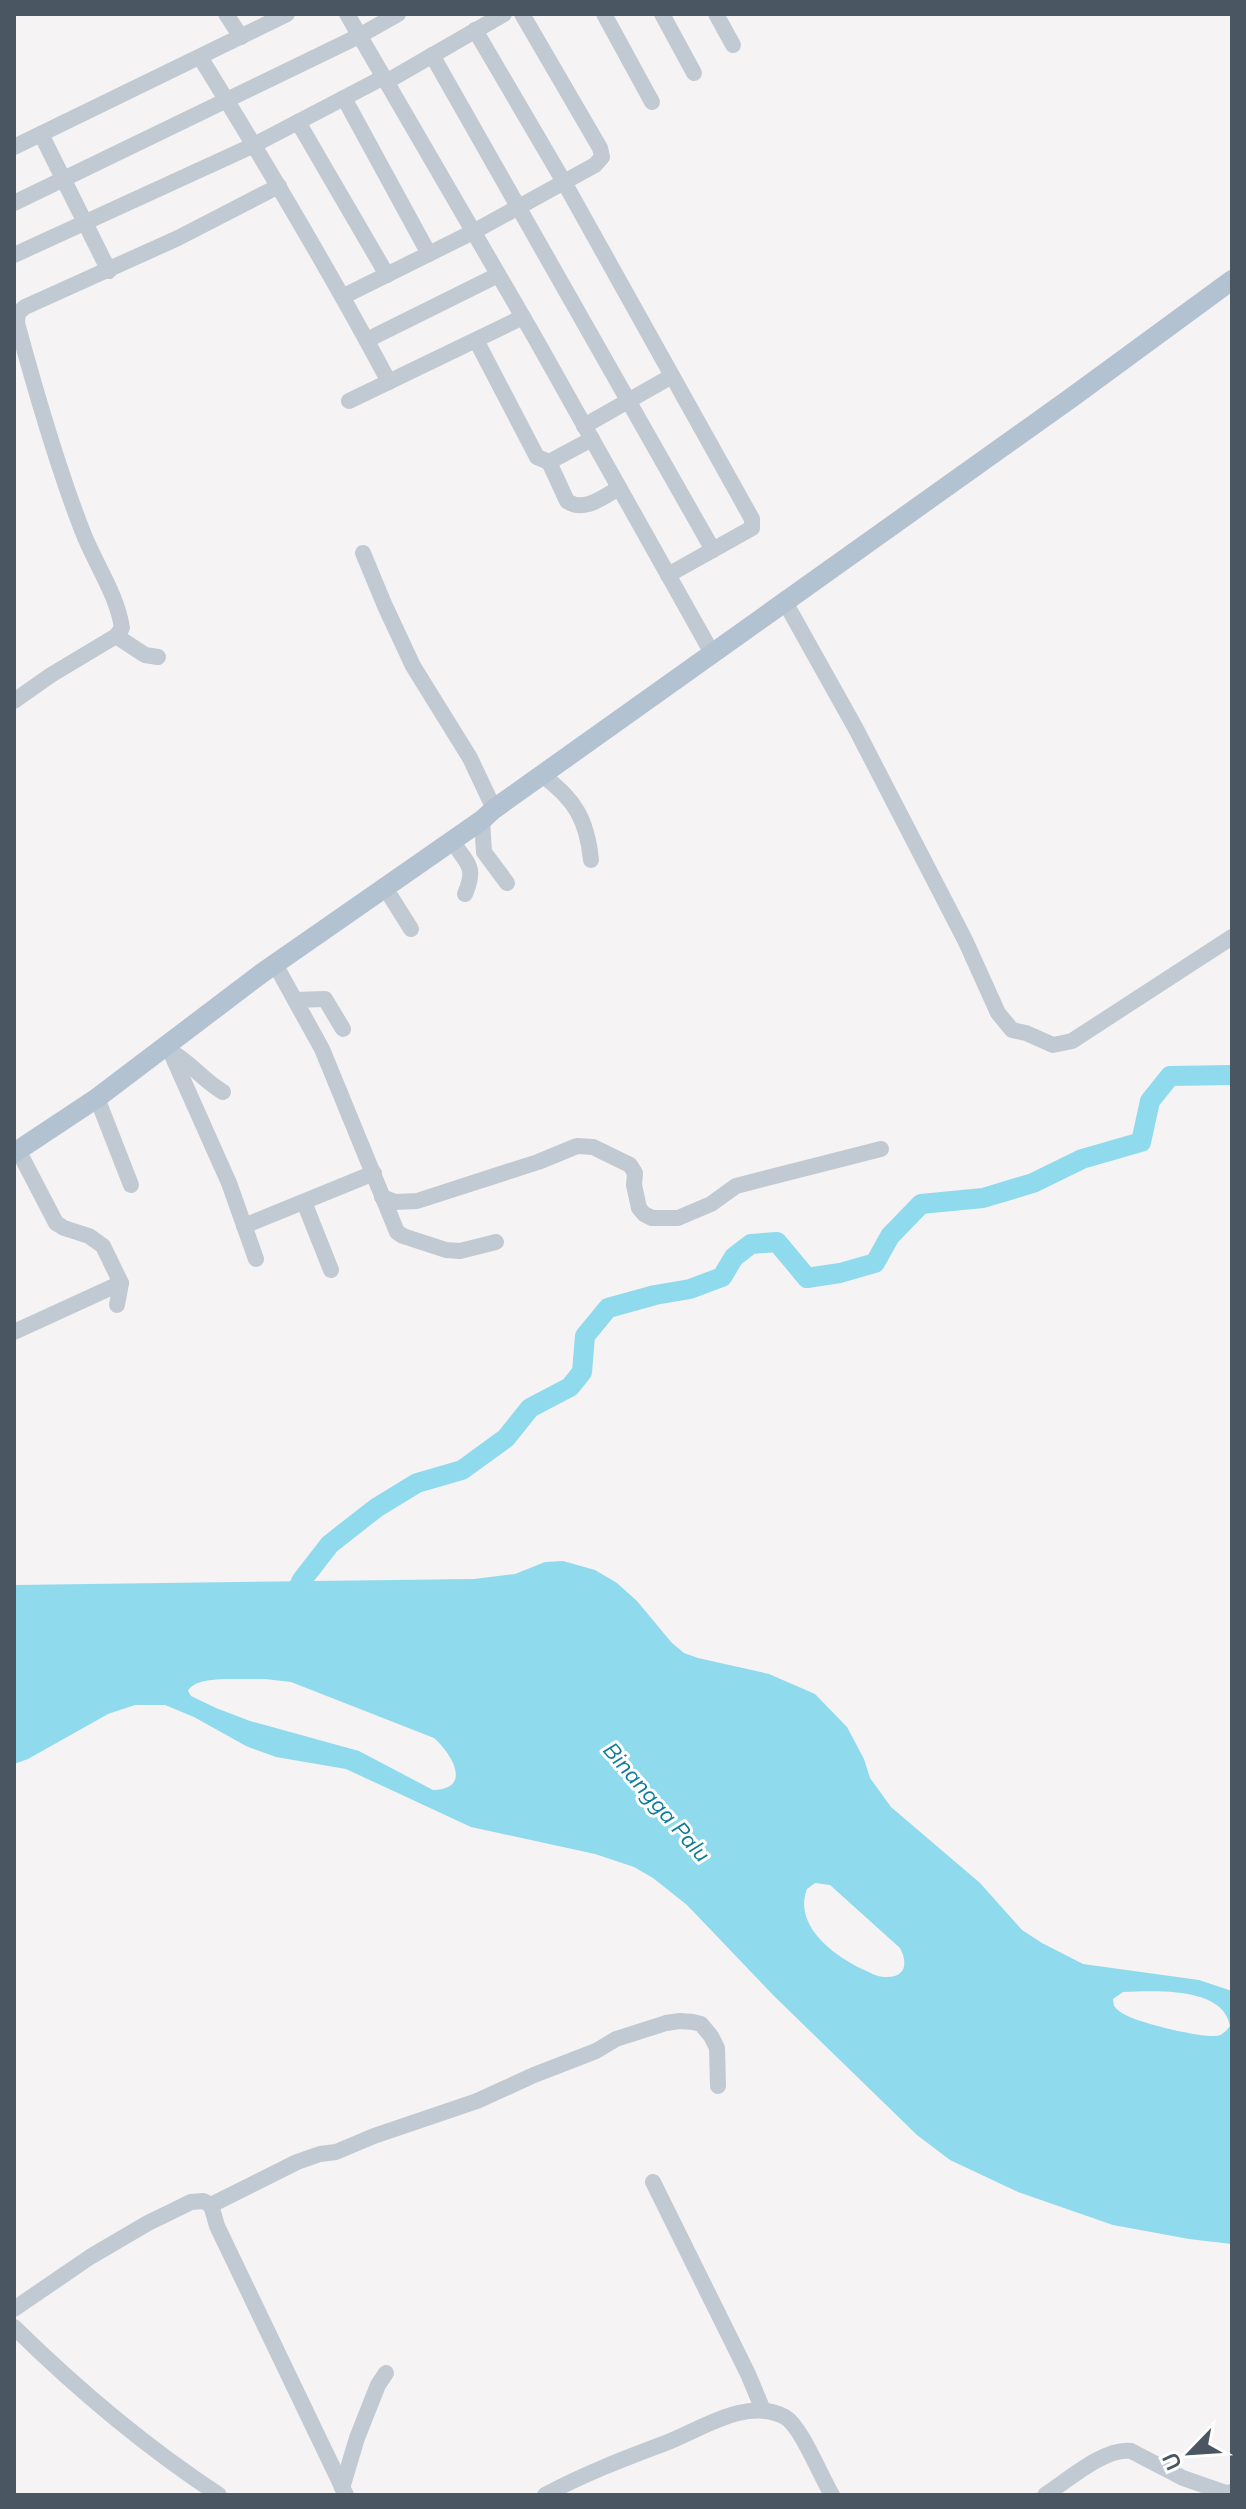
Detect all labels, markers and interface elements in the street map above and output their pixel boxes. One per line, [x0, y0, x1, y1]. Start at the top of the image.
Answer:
water label: Binangga Palu [597, 1736, 717, 1868]
north arrow [1150, 2413, 1230, 2493]
text: U [1156, 2448, 1188, 2475]

